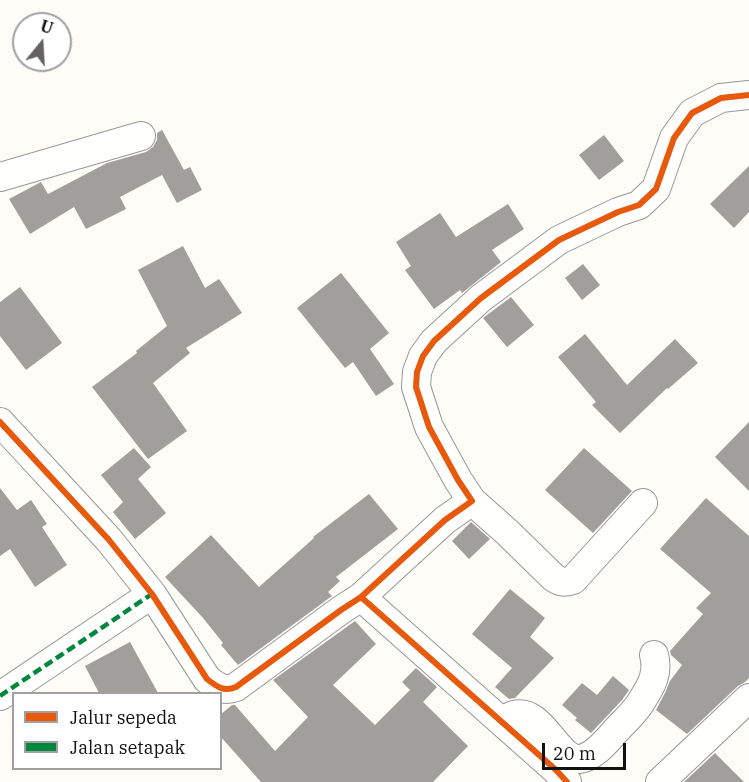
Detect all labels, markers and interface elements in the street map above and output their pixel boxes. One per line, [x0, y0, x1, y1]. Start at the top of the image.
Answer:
north arrow [12, 12, 72, 72]
text: U [38, 15, 56, 38]
legend [12, 692, 222, 770]
text: Jalur sepeda [70, 706, 177, 729]
scale bar [545, 731, 629, 769]
text: Jalan setapak [70, 736, 185, 759]
text: 20 m [553, 742, 596, 765]

